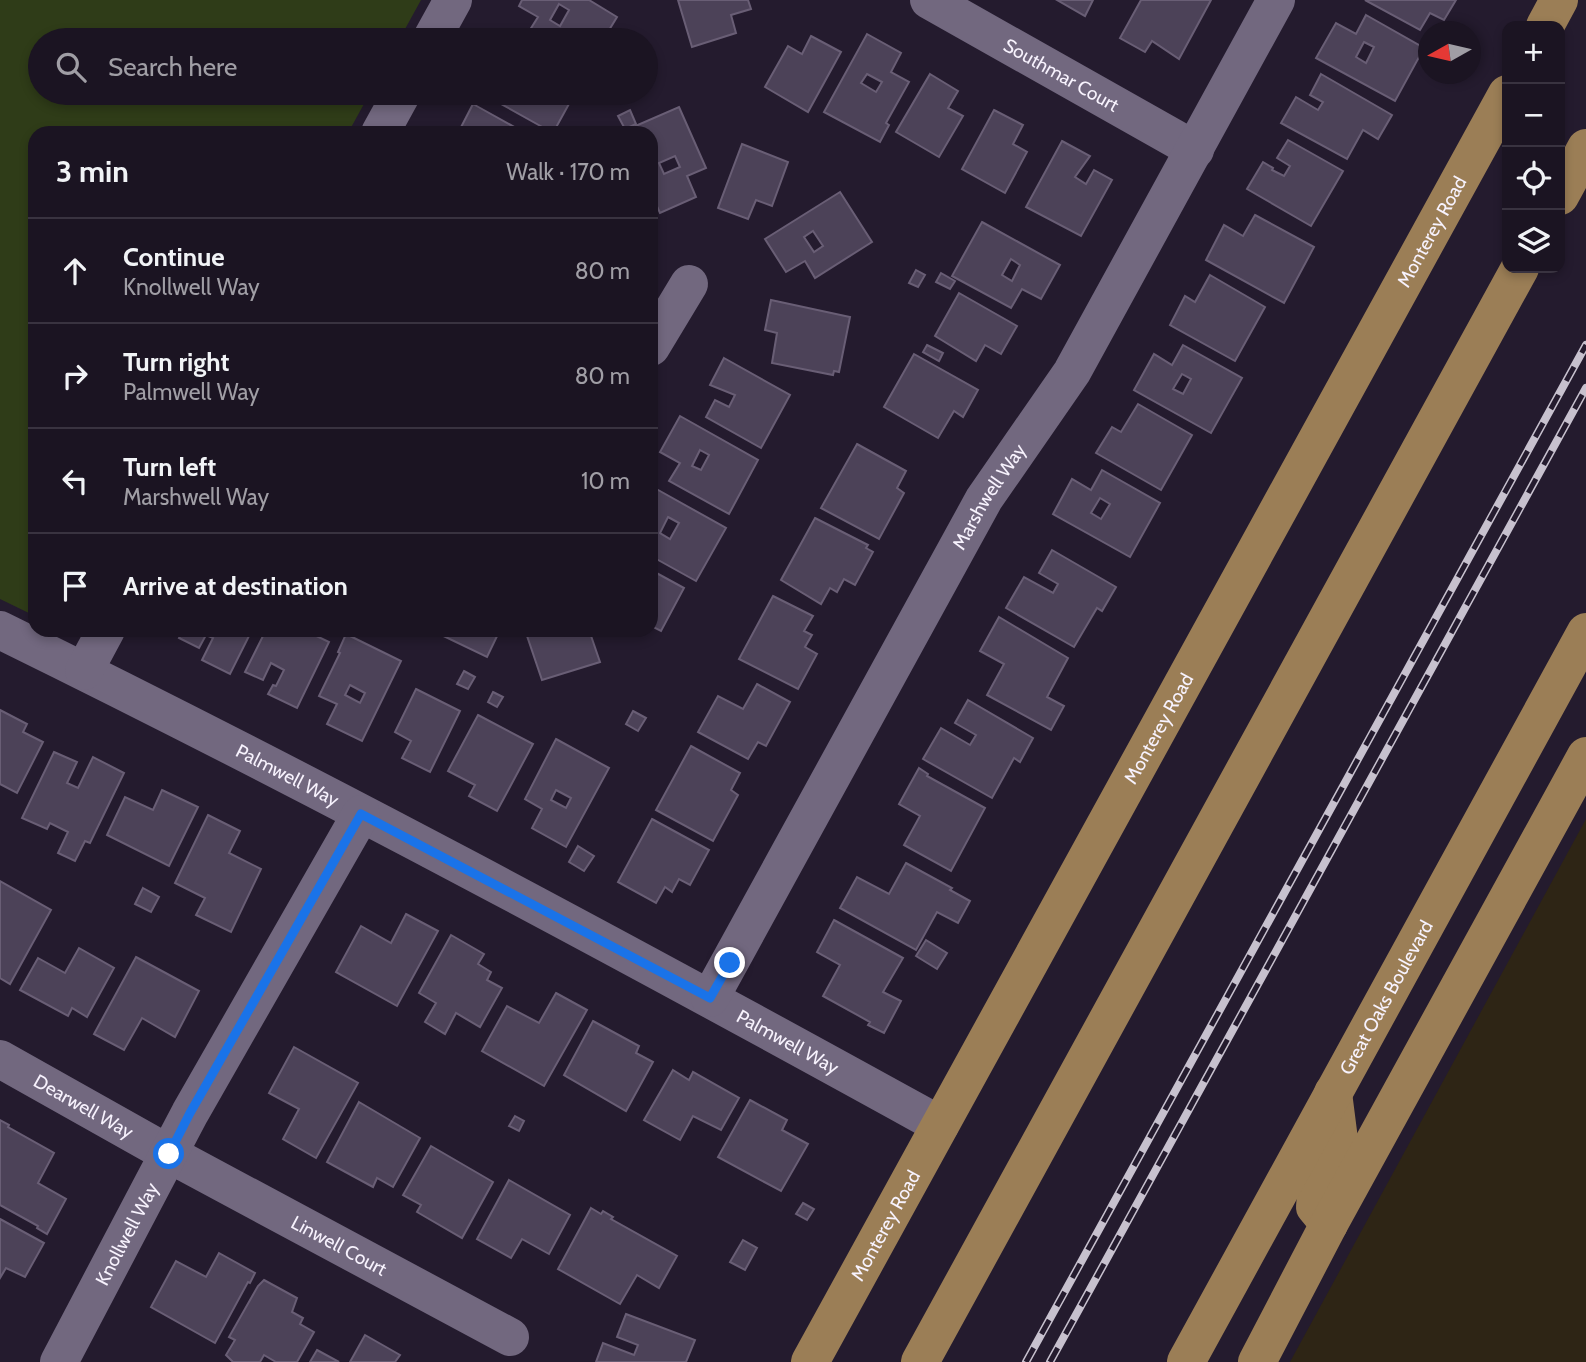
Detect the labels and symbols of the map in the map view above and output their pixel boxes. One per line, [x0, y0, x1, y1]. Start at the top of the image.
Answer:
north arrow [1418, 21, 1481, 84]
street label: Southmar Court [999, 33, 1123, 117]
street label: Monterey Road [1392, 172, 1471, 291]
street label: Marshwell Way [948, 439, 1031, 554]
street label: Monterey Road [1119, 669, 1198, 788]
street label: Palmwell Way [232, 739, 343, 812]
street label: Great Oaks Boulevard [1335, 916, 1438, 1079]
route end [714, 947, 745, 978]
street label: Palmwell Way [733, 1005, 843, 1079]
street label: Dearwell Way [29, 1069, 138, 1144]
route start [153, 1138, 184, 1169]
street label: Monterey Road [846, 1166, 925, 1285]
street label: Knollwell Way [90, 1178, 164, 1289]
street label: Linwell Court [287, 1211, 391, 1281]

